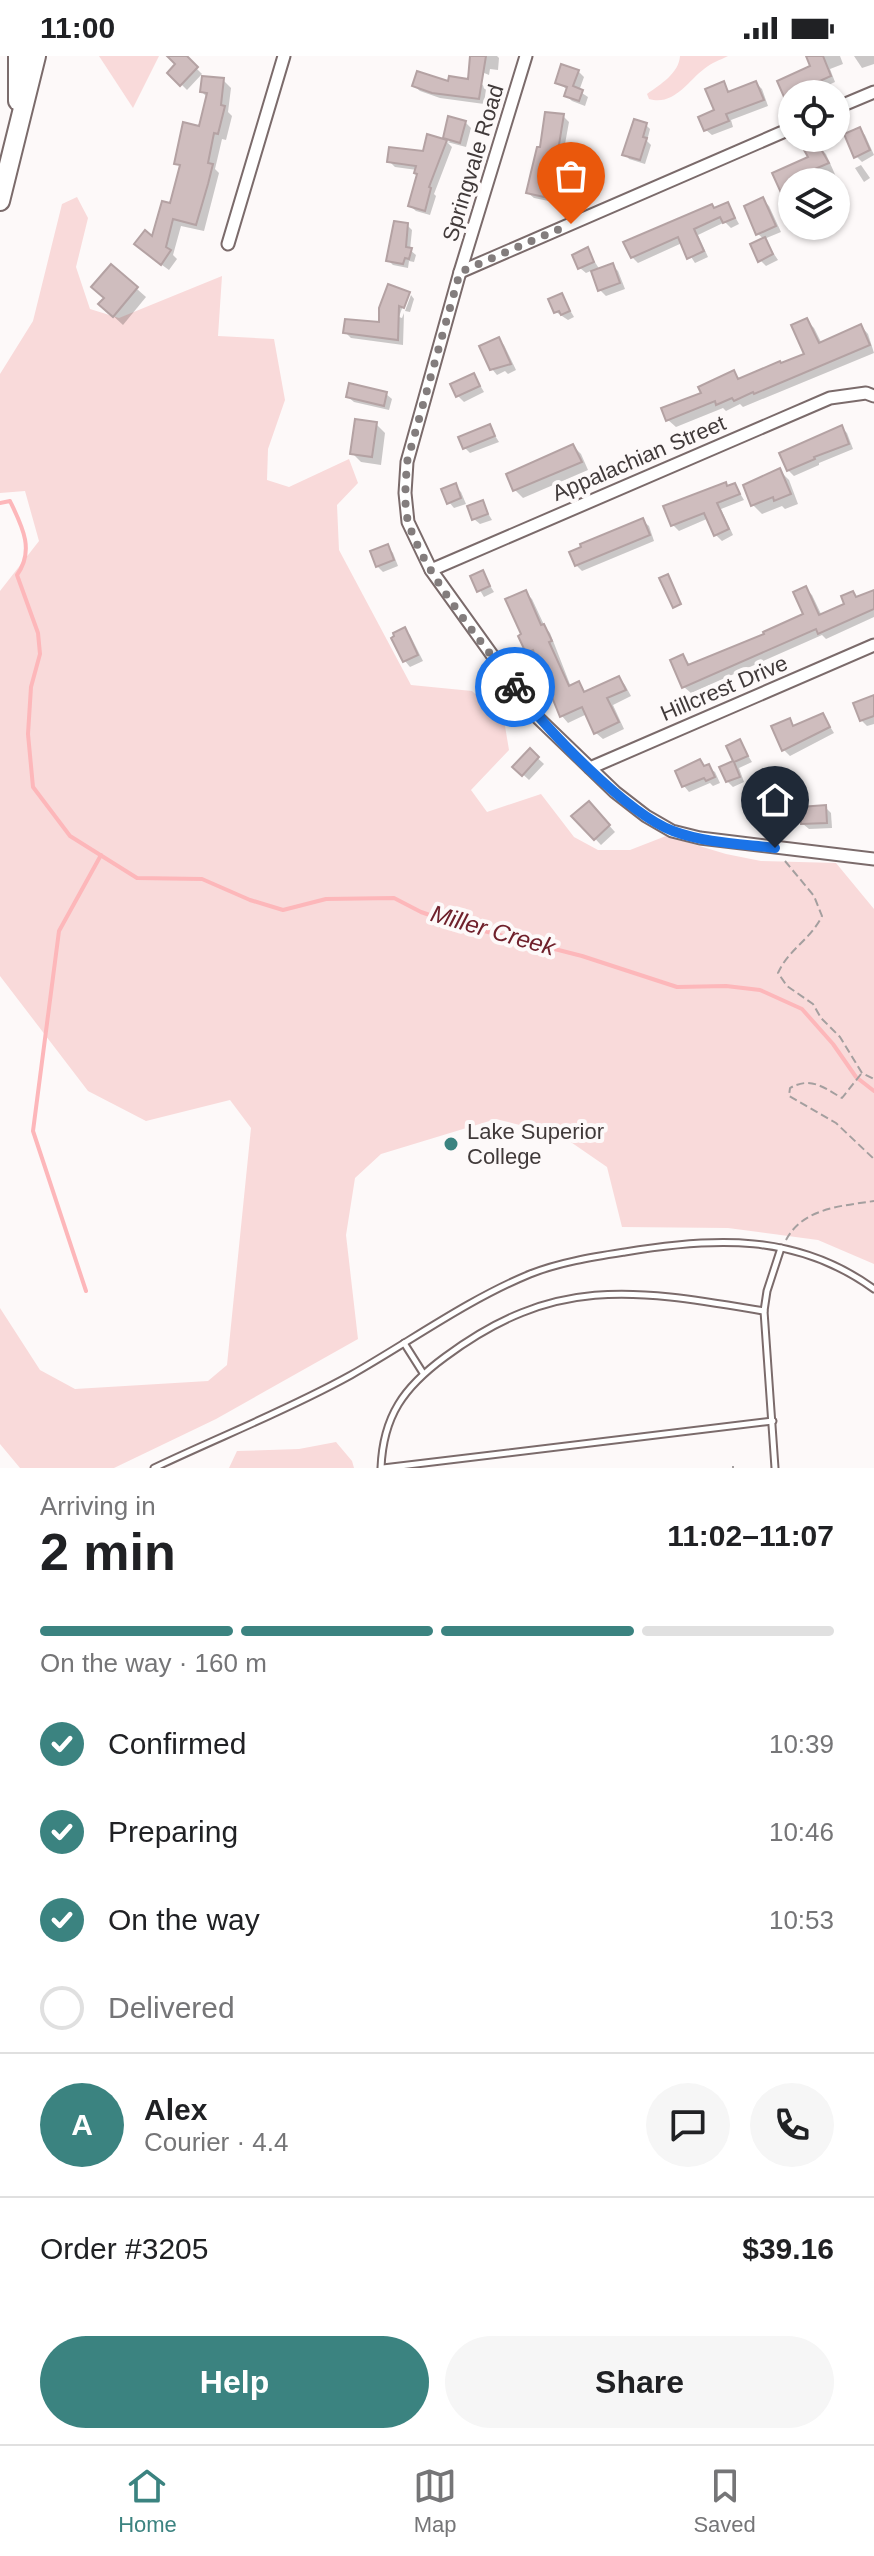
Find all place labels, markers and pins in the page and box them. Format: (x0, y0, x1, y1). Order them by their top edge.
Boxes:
pin (537, 142, 605, 224)
pin (741, 766, 809, 848)
place label: Lake Superior College (467, 1119, 604, 1169)
marker: Lake Superior College (442, 1135, 460, 1153)

